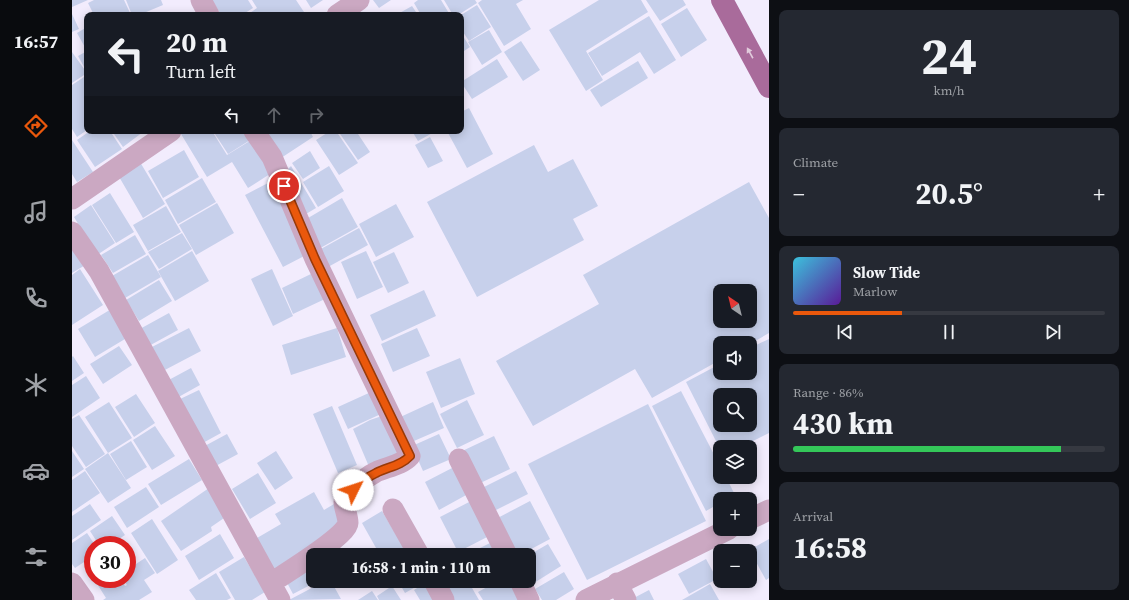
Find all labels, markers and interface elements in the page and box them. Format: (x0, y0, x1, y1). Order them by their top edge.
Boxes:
text: 24 (921, 20, 977, 91)
text: 20 m (166, 23, 228, 61)
icon: left (100, 28, 152, 80)
text: 16:57 (14, 29, 58, 54)
one-way arrow (747, 47, 754, 59)
text: Turn left (166, 59, 236, 84)
text: km/h (934, 82, 964, 99)
icon: left (221, 104, 243, 126)
icon: ahead (263, 104, 285, 126)
icon: right (305, 104, 327, 126)
icon: directions (22, 112, 50, 140)
text: Climate (793, 154, 838, 171)
pin (267, 169, 301, 203)
text: 20.5° (915, 173, 983, 214)
icon: arrive (273, 175, 295, 197)
text: − (793, 179, 805, 209)
text: + (1093, 179, 1105, 209)
icon: music (22, 198, 50, 226)
text: Slow Tide (853, 262, 920, 283)
text: Marlow (853, 283, 897, 300)
icon: phone (22, 284, 50, 312)
north arrow (713, 284, 757, 328)
map controls (713, 284, 757, 588)
icon: previous (834, 321, 856, 343)
icon: pause (938, 321, 960, 343)
icon: next (1042, 321, 1064, 343)
button: sound (713, 336, 757, 380)
icon: climate (22, 371, 50, 399)
text: Range · 86% (793, 384, 864, 401)
button: search (713, 388, 757, 432)
text: 430 km (793, 403, 893, 444)
button: layers (713, 440, 757, 484)
icon: car (22, 457, 50, 485)
position arrow (332, 469, 374, 511)
button: + (713, 492, 757, 536)
text: Arrival (793, 508, 833, 525)
text: 16:58 (793, 527, 867, 568)
speed limit sign: 30 (84, 536, 136, 588)
icon: filters (22, 543, 50, 571)
button: − (713, 544, 757, 588)
text: 16:58 · 1 min · 110 m (352, 557, 491, 578)

